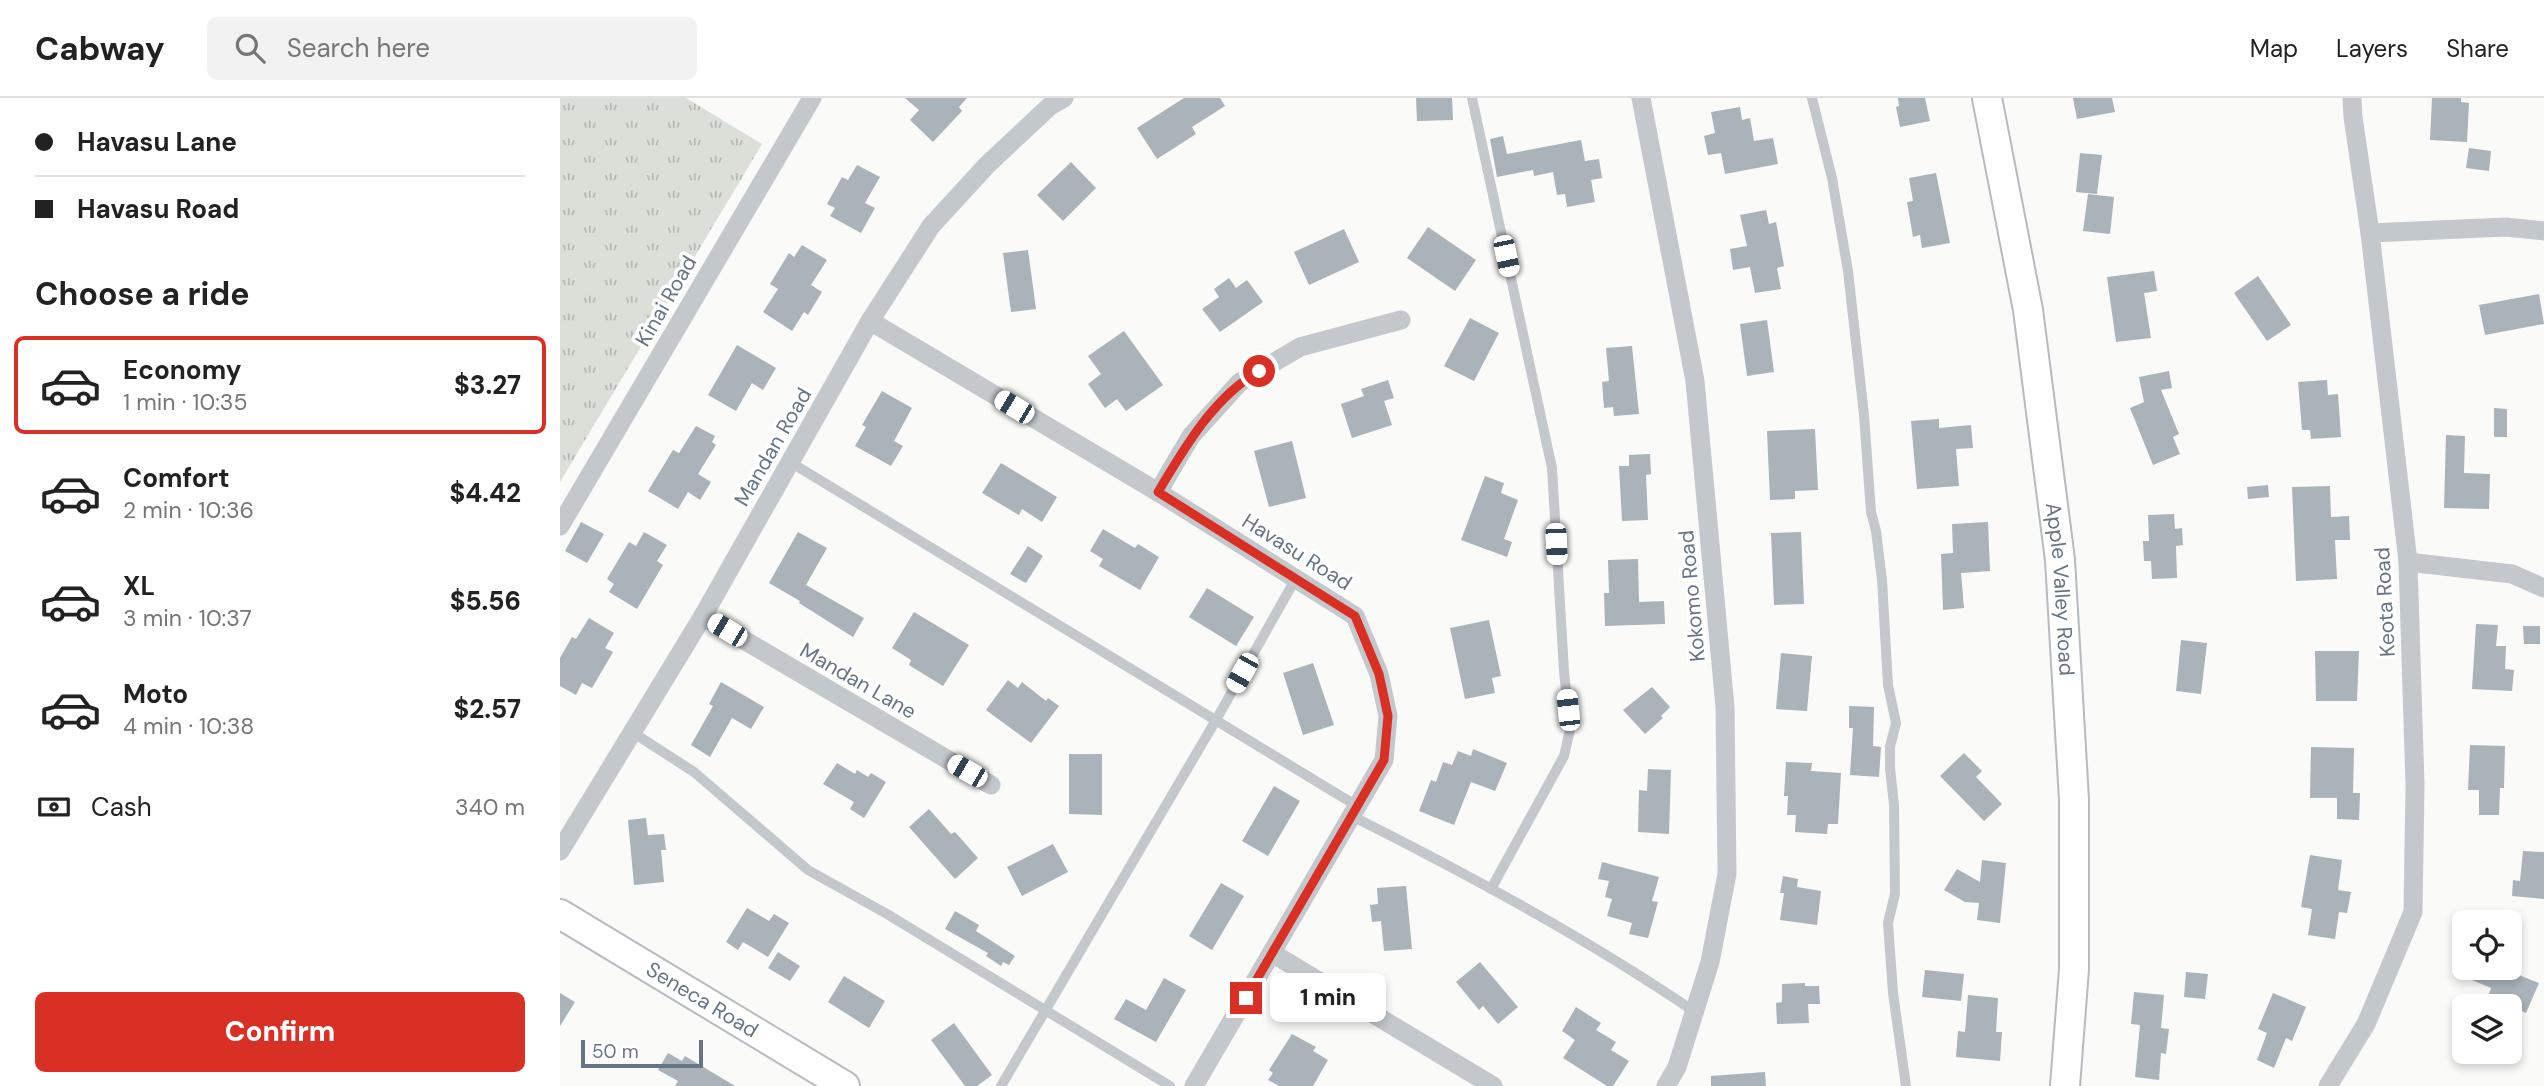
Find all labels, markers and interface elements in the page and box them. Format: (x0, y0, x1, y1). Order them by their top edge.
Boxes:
search box (207, 17, 697, 80)
text: Cabway (35, 27, 165, 70)
icon: search (231, 29, 269, 67)
text: Search here (287, 31, 430, 65)
text: Map (2250, 33, 2298, 64)
text: Layers (2336, 33, 2408, 64)
text: Share (2446, 33, 2509, 64)
text: Havasu Lane (77, 125, 237, 159)
text: Havasu Road (77, 192, 239, 226)
car (1492, 233, 1521, 279)
street label: Kinai Road (629, 251, 703, 351)
text: Choose a ride (35, 273, 250, 315)
text: Economy (123, 353, 241, 387)
icon: car (39, 354, 102, 417)
route start (1243, 355, 1275, 387)
text: $3.27 (454, 368, 521, 402)
street label: Mandan Road (728, 383, 818, 511)
text: 1 min · 10:35 (123, 387, 247, 417)
car (991, 387, 1038, 427)
text: Comfort (123, 461, 229, 495)
icon: car (39, 462, 102, 525)
text: $4.42 (449, 476, 521, 510)
text: 2 min · 10:36 (123, 495, 254, 525)
street label: Apple Valley Road (2039, 501, 2081, 677)
street label: Havasu Road (1237, 507, 1357, 597)
car (1545, 522, 1568, 566)
street label: Kokomo Road (1672, 529, 1712, 663)
street label: Keota Road (2368, 547, 2402, 657)
text: XL (123, 569, 155, 603)
icon: car (39, 570, 102, 633)
text: $5.56 (450, 584, 521, 618)
text: 3 min · 10:37 (123, 603, 252, 633)
car (704, 610, 751, 650)
street label: Mandan Lane (795, 636, 921, 726)
car (1223, 650, 1262, 696)
text: Moto (123, 677, 188, 711)
icon: car (39, 678, 102, 741)
car (1556, 688, 1581, 732)
text: $2.57 (454, 692, 521, 726)
text: 4 min · 10:38 (123, 711, 254, 741)
car (944, 751, 991, 791)
icon: cash (35, 788, 73, 826)
text: Cash (91, 790, 152, 824)
text: 340 m (455, 792, 525, 822)
map controls (2452, 910, 2522, 1064)
button: locate (2452, 910, 2522, 980)
street label: Seneca Road (641, 955, 763, 1044)
callout: 1 min (1270, 974, 1386, 1023)
route end (1230, 982, 1262, 1014)
text: 1 min (1300, 982, 1356, 1012)
button: Confirm (35, 992, 525, 1072)
button: layers (2452, 994, 2522, 1064)
scale bar (581, 1037, 704, 1069)
text: 50 m (592, 1039, 639, 1064)

